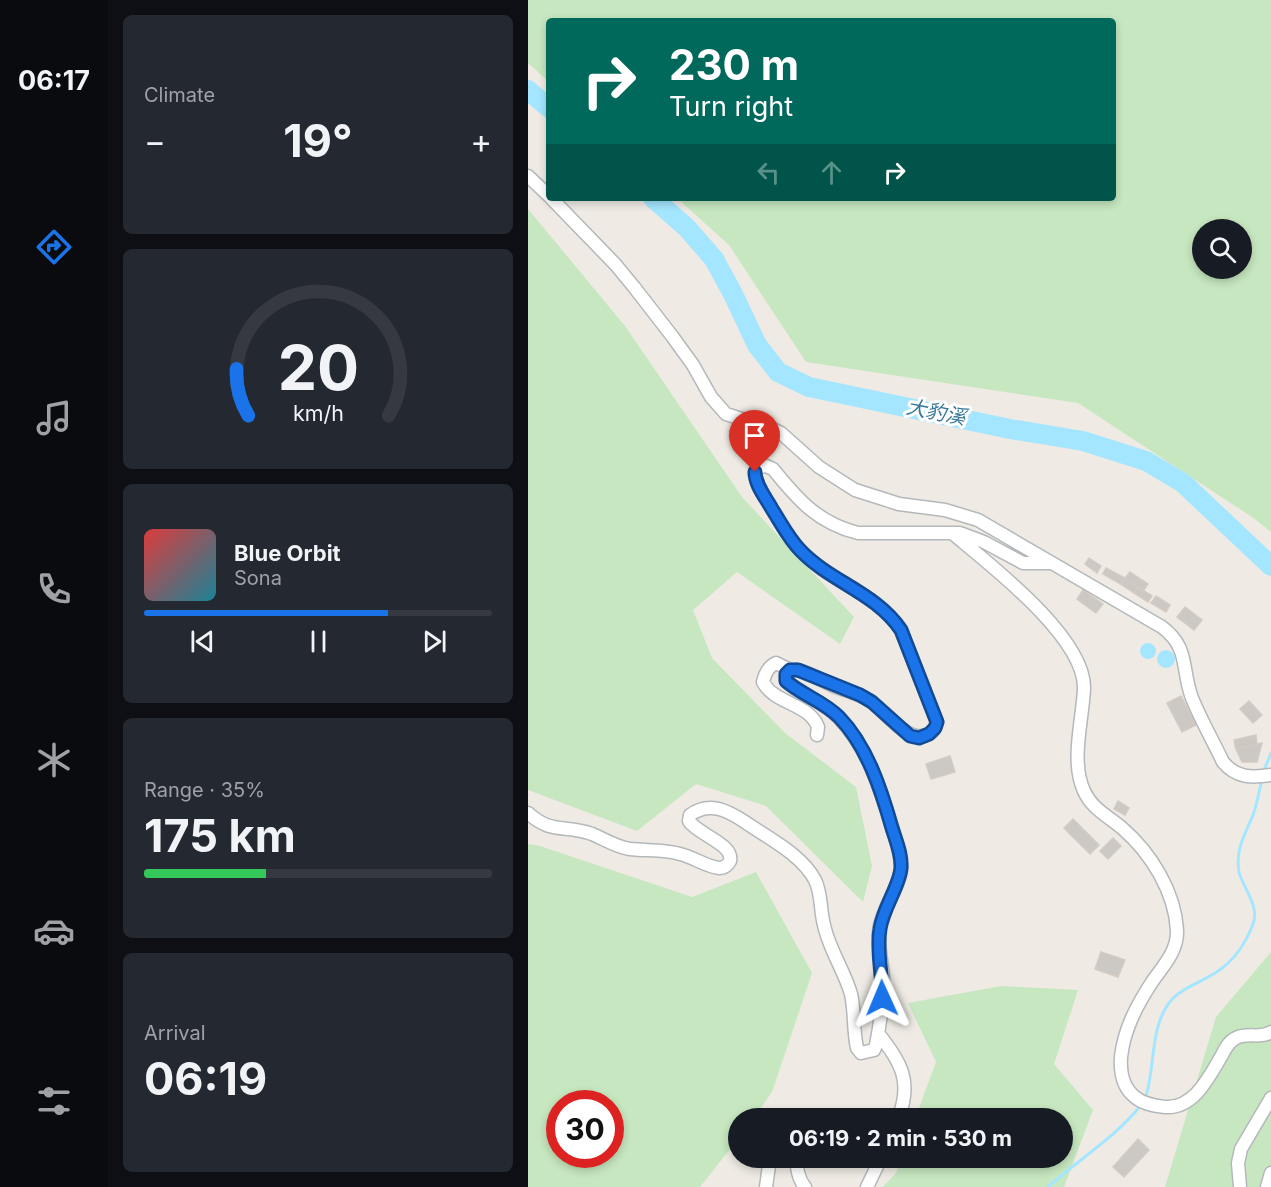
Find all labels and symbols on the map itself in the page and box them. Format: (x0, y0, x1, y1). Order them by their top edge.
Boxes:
water label: 大豹溪 (904, 394, 971, 430)
pin (729, 410, 780, 472)
position arrow (850, 966, 914, 1030)
speed limit sign: 30 (546, 1090, 624, 1168)

